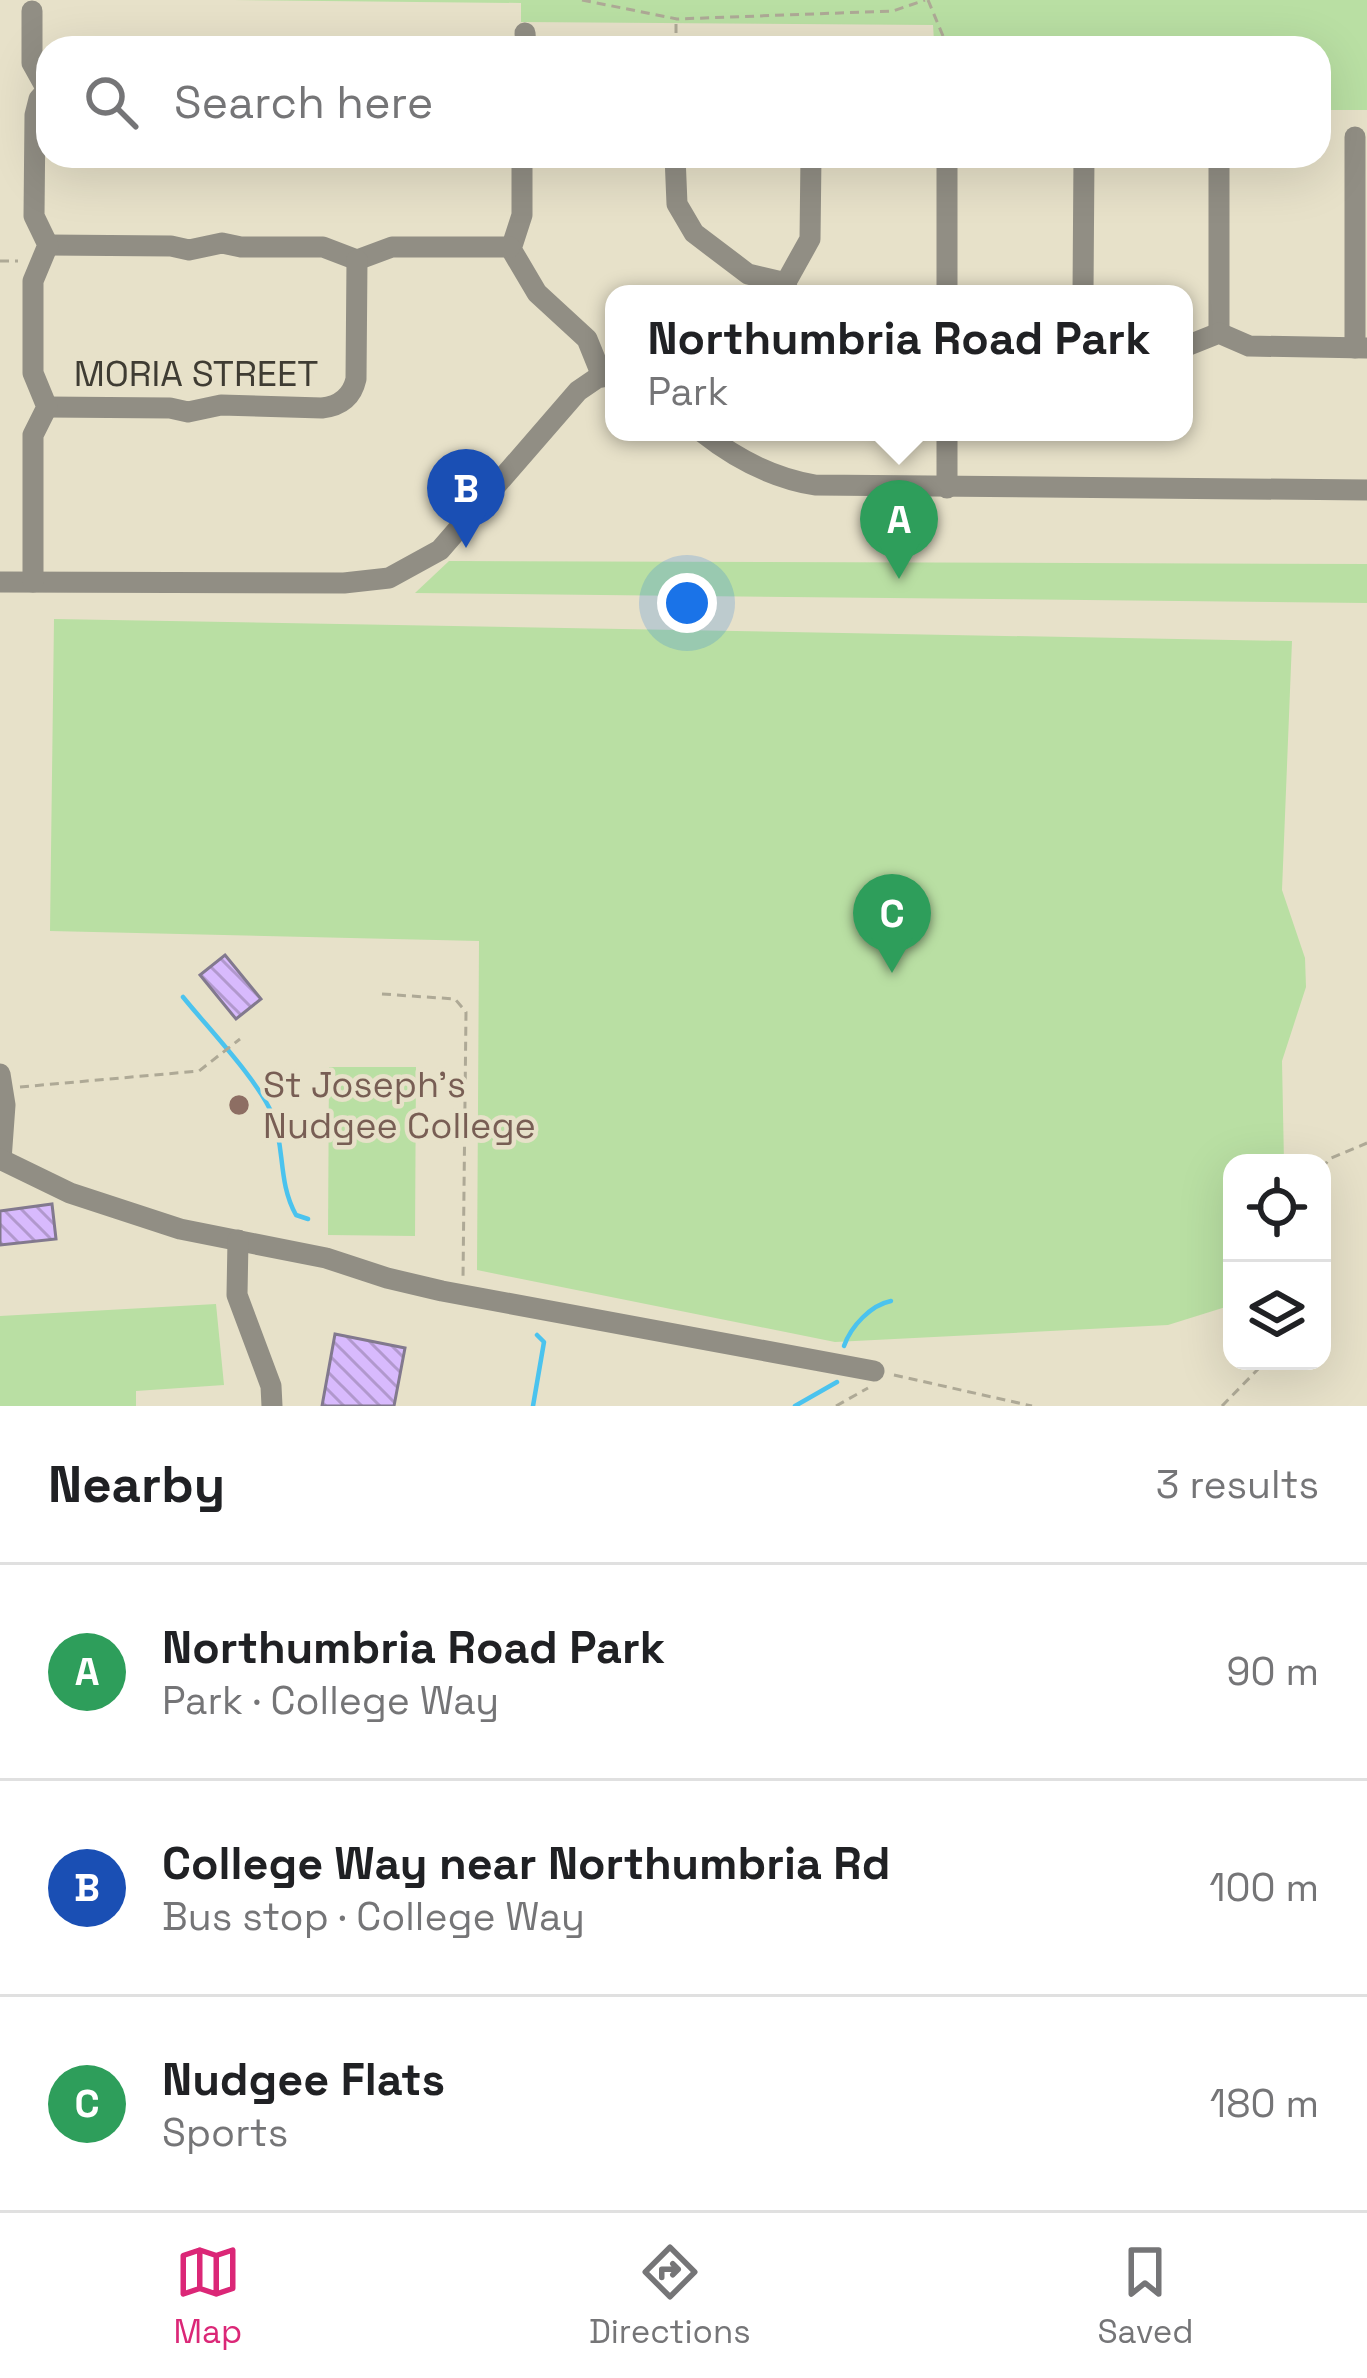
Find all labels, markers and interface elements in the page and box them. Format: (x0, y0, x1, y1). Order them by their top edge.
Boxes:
search box (36, 36, 1331, 168)
icon: search (78, 69, 144, 135)
text: Search here (174, 74, 433, 131)
popup (605, 285, 1193, 441)
text: Northumbria Road Park (647, 310, 1151, 367)
street label: MORIA STREET (74, 351, 318, 397)
text: Park (647, 367, 729, 416)
pin: B (427, 449, 505, 548)
pin: A (860, 480, 938, 579)
your location (657, 573, 717, 633)
pin: C (853, 874, 931, 973)
place label: St Joseph's Nudgee College (263, 1062, 536, 1149)
marker: St Joseph's Nudgee College (226, 1092, 252, 1118)
map controls (1223, 1154, 1331, 1370)
button: locate (1223, 1154, 1331, 1262)
button: layers (1223, 1262, 1331, 1370)
text: Nearby (48, 1452, 225, 1517)
text: 3 results (1156, 1460, 1319, 1509)
text: Northumbria Road Park (162, 1619, 665, 1676)
text: A (75, 1647, 99, 1696)
text: 90 m (1227, 1647, 1319, 1696)
text: Park · College Way (162, 1676, 499, 1725)
text: College Way near Northumbria Rd (162, 1835, 891, 1892)
text: B (74, 1863, 100, 1912)
text: 100 m (1209, 1863, 1319, 1912)
text: Bus stop · College Way (162, 1892, 585, 1941)
text: Nudgee Flats (162, 2051, 445, 2108)
text: C (74, 2079, 100, 2128)
text: 180 m (1210, 2079, 1319, 2128)
text: Sports (162, 2108, 288, 2157)
tab: Map (173, 2239, 242, 2353)
tab: Directions (589, 2239, 751, 2353)
tab: Saved (1097, 2239, 1194, 2353)

